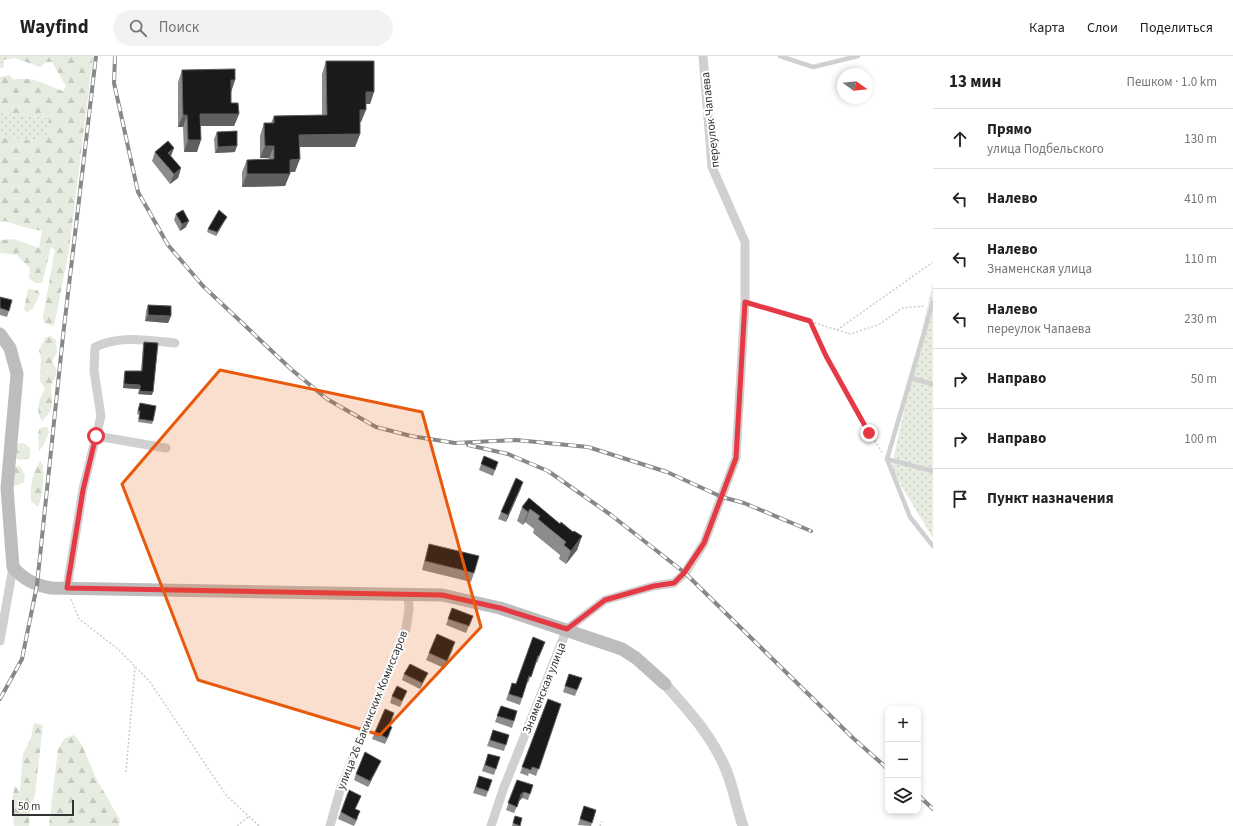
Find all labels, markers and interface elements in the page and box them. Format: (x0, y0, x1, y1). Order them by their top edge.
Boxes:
search box (113, 10, 393, 46)
text: Wayfind (20, 14, 89, 41)
icon: search (127, 17, 149, 39)
text: Поиск (159, 17, 199, 38)
text: Карта (1029, 18, 1065, 38)
text: Слои (1087, 18, 1118, 38)
text: Поделиться (1140, 18, 1213, 38)
north arrow (837, 68, 873, 104)
text: 13 мин (949, 70, 1001, 94)
street label: переулок Чапаева (697, 71, 724, 169)
text: Пешком · 1.0 km (1127, 73, 1217, 91)
text: Прямо (987, 119, 1032, 140)
icon: ahead (949, 128, 971, 150)
text: 130 m (1184, 130, 1217, 148)
text: улица Подбельского (987, 140, 1104, 158)
icon: left (949, 188, 971, 210)
text: Налево (987, 188, 1038, 209)
text: 410 m (1184, 190, 1217, 208)
text: Налево (987, 239, 1038, 260)
icon: left (949, 248, 971, 270)
text: 110 m (1184, 250, 1217, 268)
text: Знаменская улица (987, 260, 1092, 278)
text: Налево (987, 299, 1038, 320)
icon: left (949, 308, 971, 330)
text: 230 m (1184, 310, 1217, 328)
text: переулок Чапаева (987, 320, 1091, 338)
icon: right (949, 368, 971, 390)
text: Направо (987, 368, 1046, 389)
text: 50 m (1191, 370, 1217, 388)
route end (860, 424, 878, 442)
route start (87, 427, 105, 445)
icon: right (949, 428, 971, 450)
text: Направо (987, 428, 1046, 449)
text: 100 m (1184, 430, 1217, 448)
icon: arrive (949, 488, 971, 510)
text: Пункт назначения (987, 488, 1114, 509)
street label: улица 26 Бакинских Комиссаров (333, 628, 412, 792)
street label: Знаменская улица (518, 640, 571, 736)
map controls (885, 706, 921, 814)
button: + (885, 706, 921, 742)
button: − (885, 742, 921, 778)
button: layers (885, 778, 921, 814)
scale bar (12, 798, 74, 817)
text: 50 m (18, 799, 40, 814)

